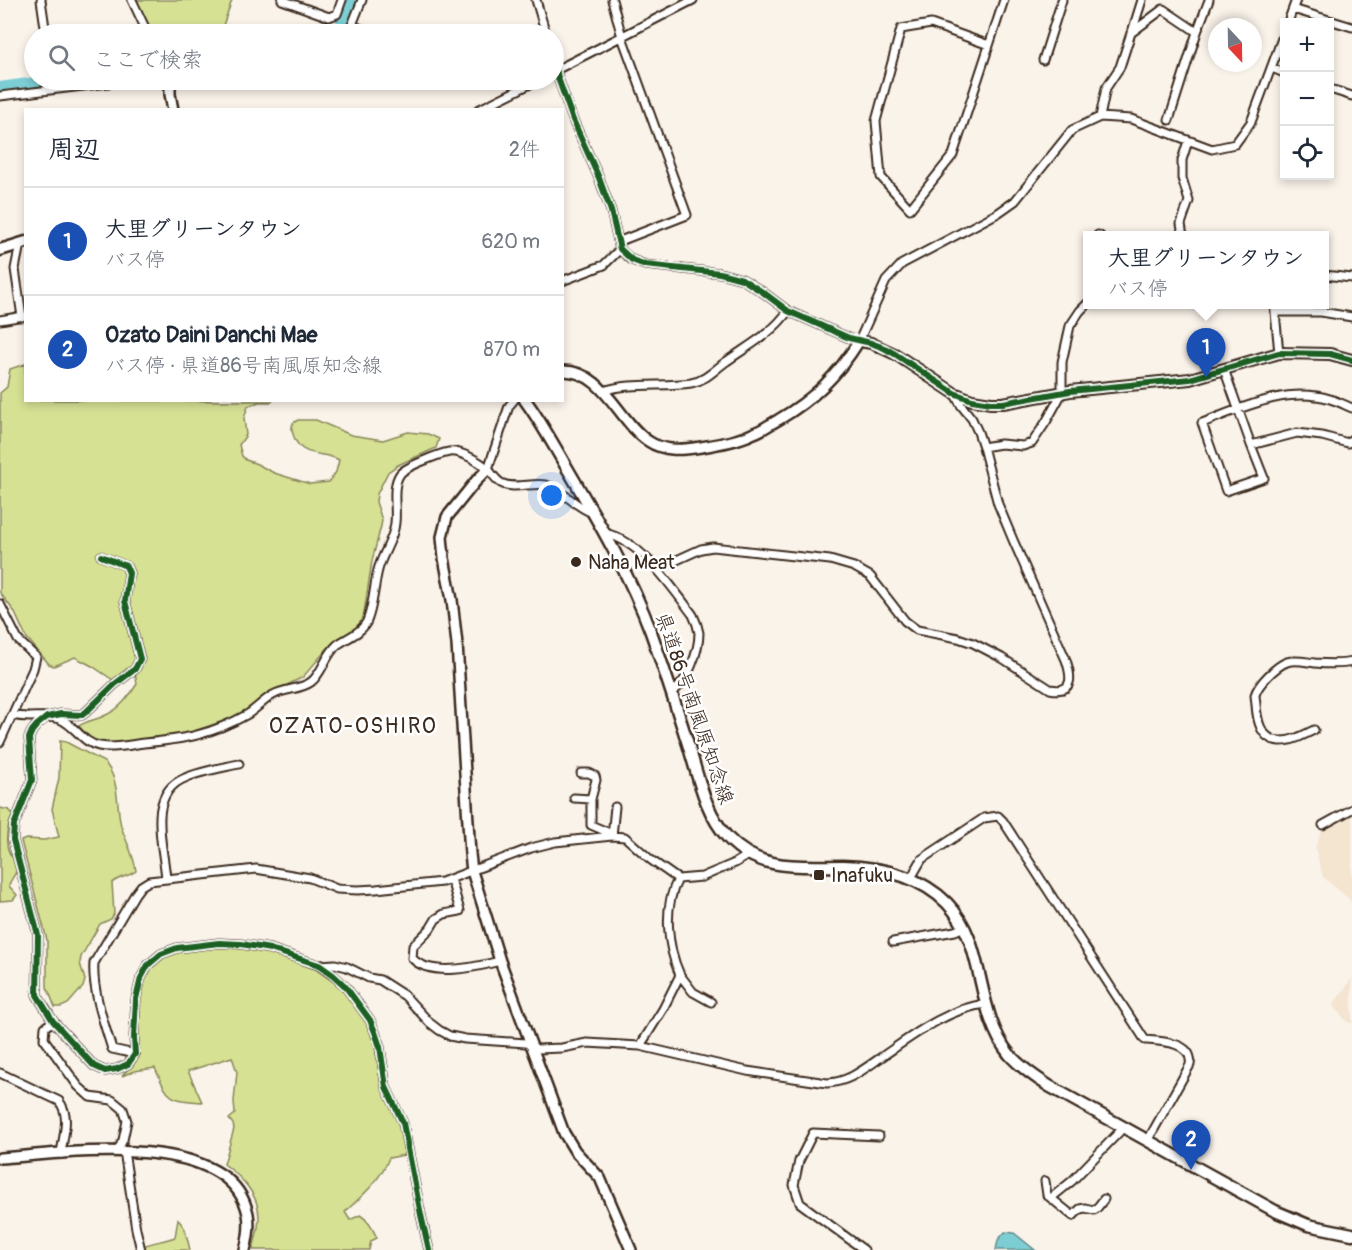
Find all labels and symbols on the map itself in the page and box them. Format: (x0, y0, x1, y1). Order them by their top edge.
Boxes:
north arrow (1208, 18, 1262, 72)
pin: 1 (1186, 328, 1226, 378)
your location (537, 481, 566, 510)
place label: Naha Meat (588, 550, 676, 575)
marker: Naha Meat (569, 555, 583, 569)
street label: 県道86号南風原知念線 (650, 609, 739, 808)
district label: OZATO-OSHIRO (269, 712, 437, 740)
place label: Inafuku (831, 863, 893, 888)
marker: Inafuku (812, 868, 826, 882)
pin: 2 (1172, 1120, 1210, 1170)

